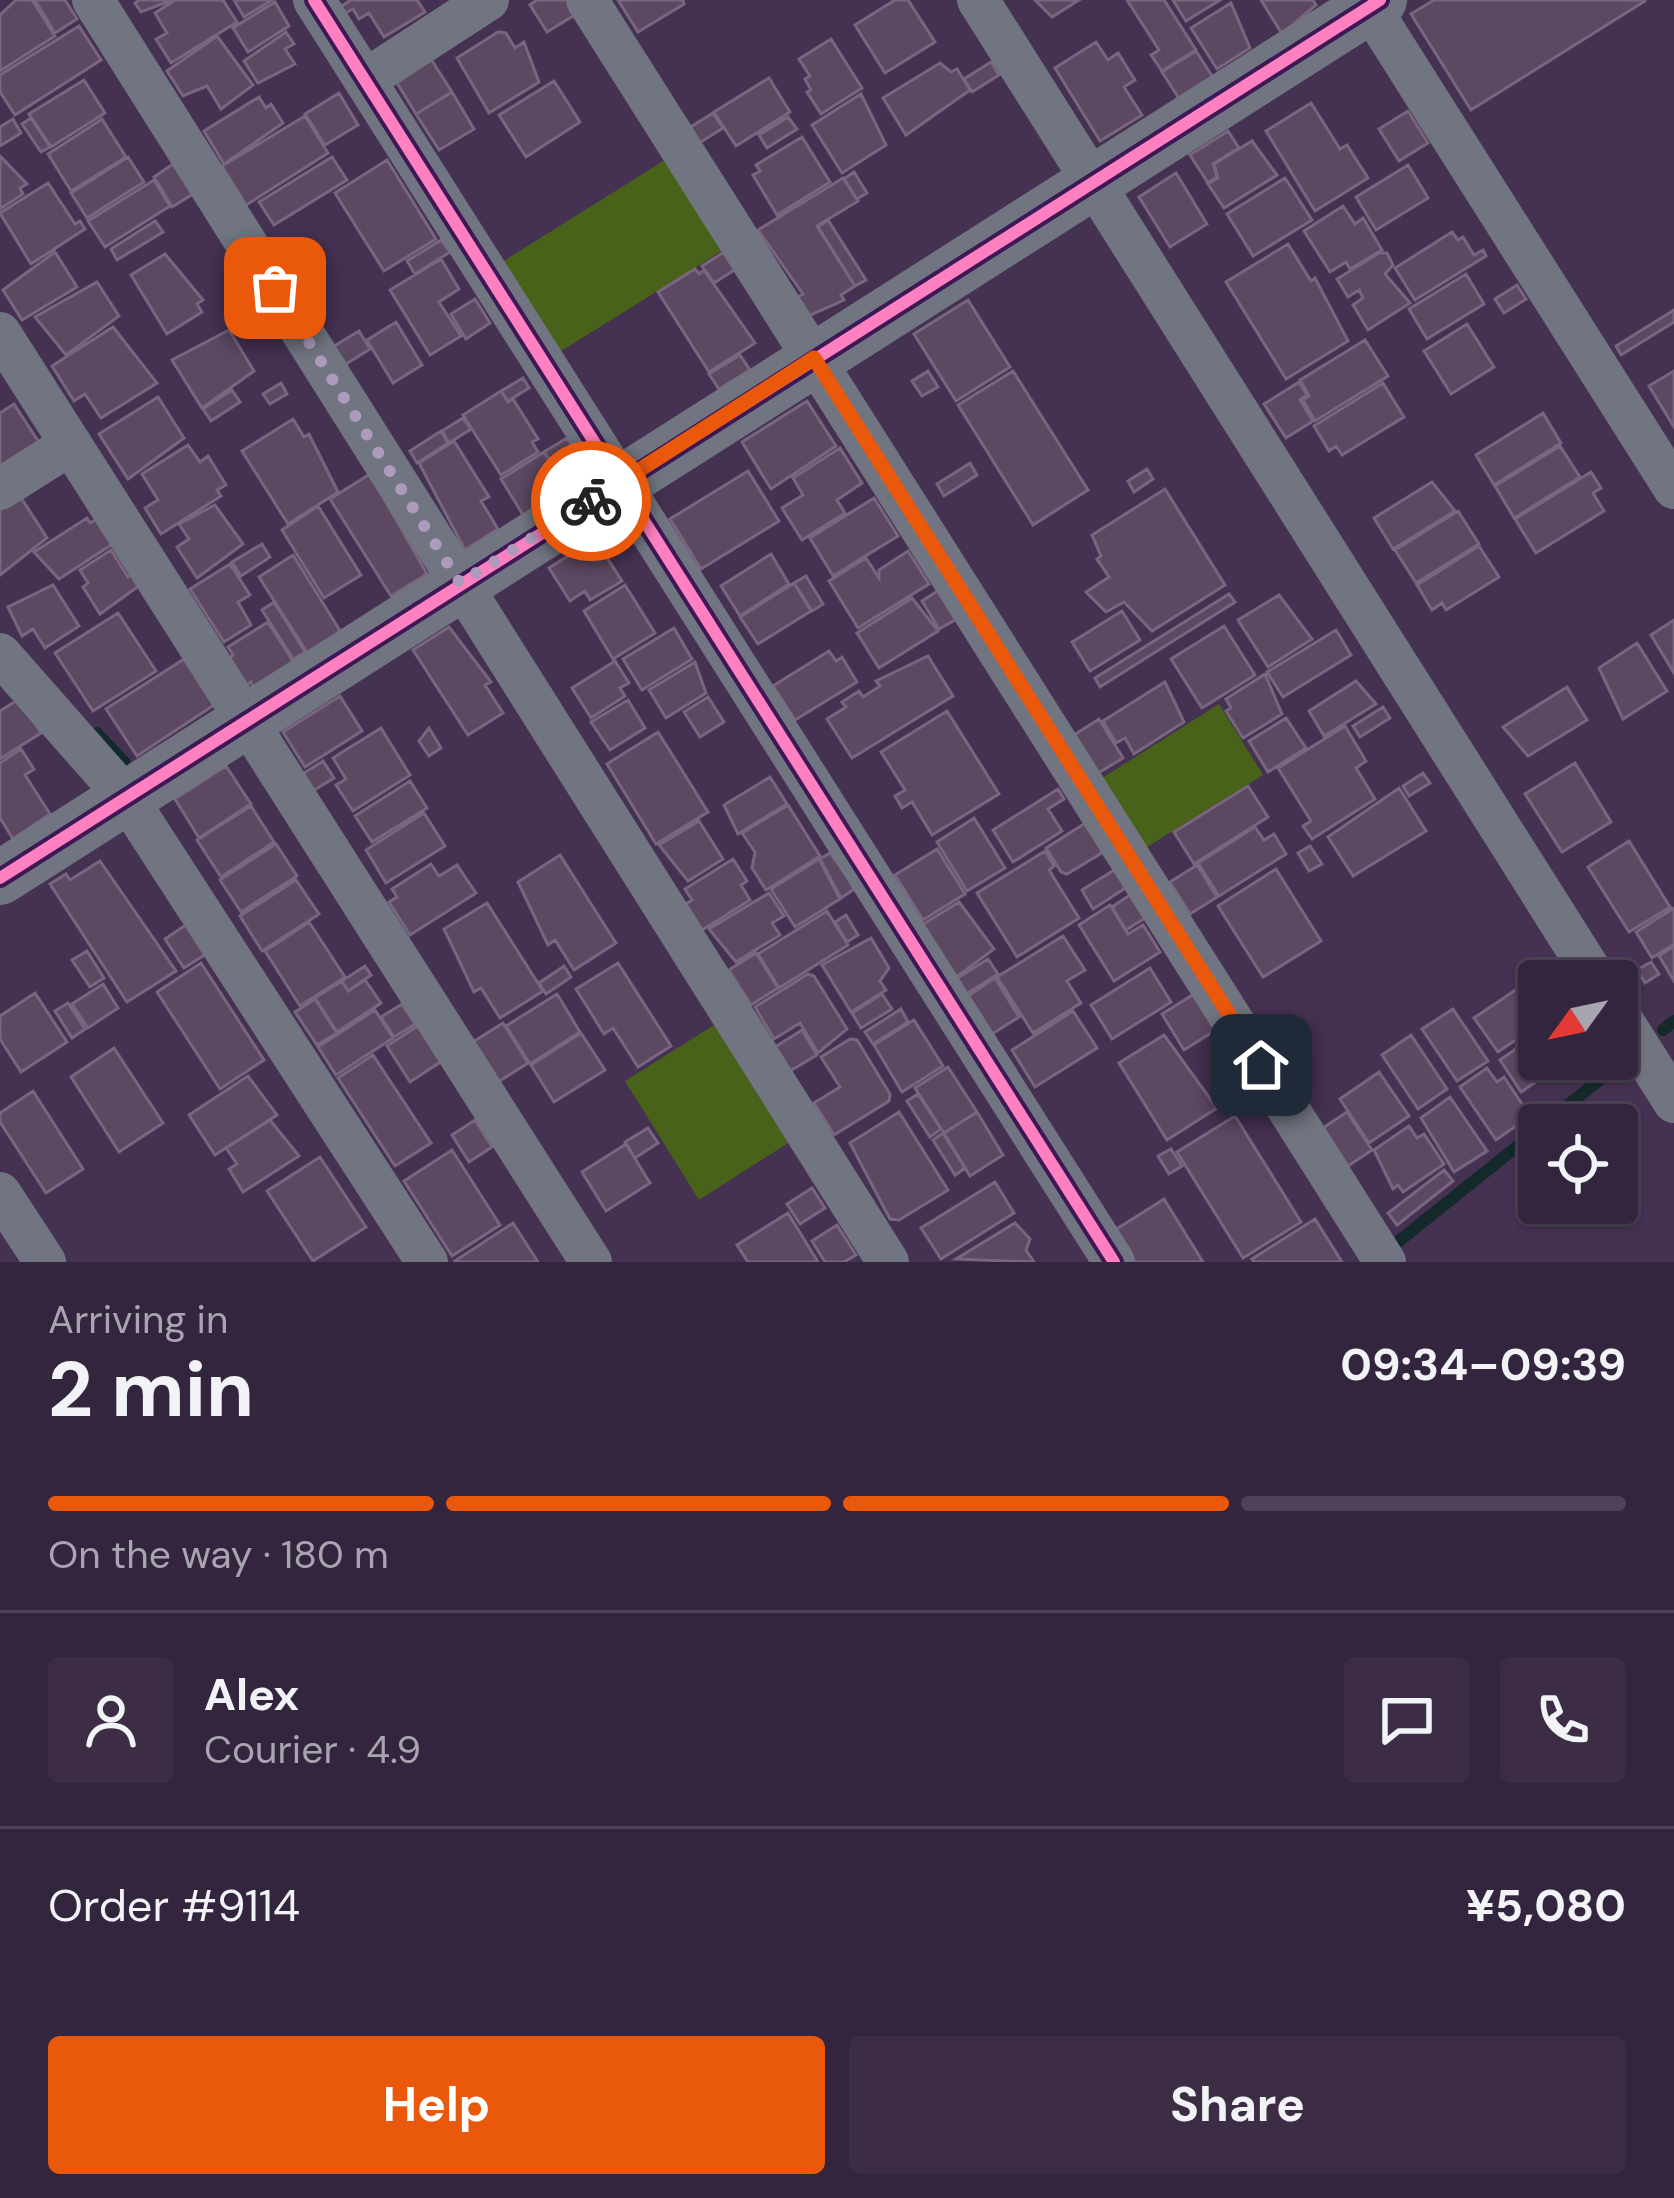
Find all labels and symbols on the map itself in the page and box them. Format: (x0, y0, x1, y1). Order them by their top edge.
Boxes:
pin (224, 237, 326, 339)
courier (531, 441, 651, 561)
north arrow (1518, 960, 1638, 1080)
pin (1210, 1014, 1312, 1116)

